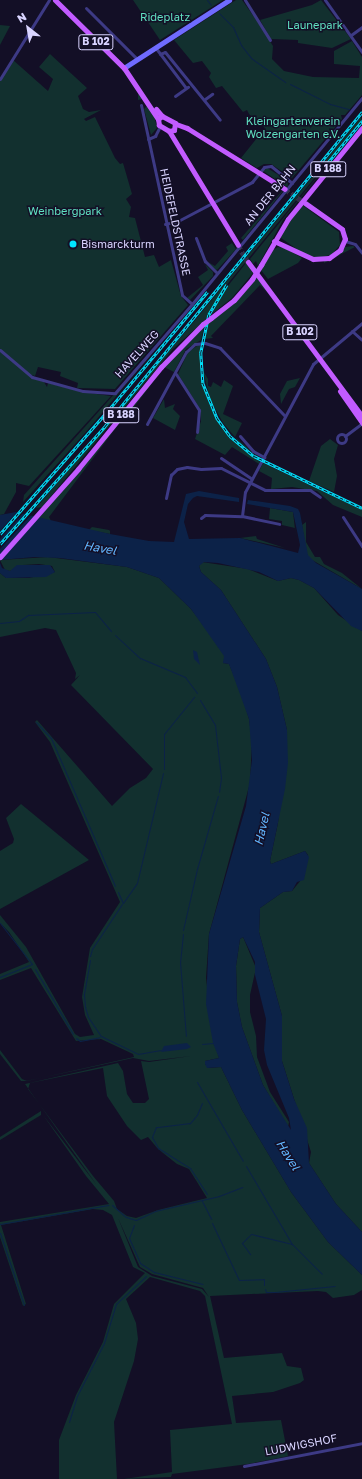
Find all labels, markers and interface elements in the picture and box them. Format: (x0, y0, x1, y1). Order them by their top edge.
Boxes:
north arrow (8, 8, 48, 48)
text: N (15, 10, 28, 25)
park label: Rideplatz (140, 10, 190, 24)
park label: Launepark (287, 18, 343, 32)
road number: B 102 (78, 34, 114, 50)
park label: Kleingartenverein Wolzengarten e.V. (246, 115, 340, 141)
road number: B 188 (310, 161, 346, 177)
street label: AN DER BAHN (241, 162, 299, 228)
street label: HEIDEFELDSTRASSE (157, 167, 193, 277)
park label: Weinbergpark (28, 204, 102, 218)
place label: Bismarckturm (81, 237, 155, 251)
marker: Bismarckturm (68, 239, 78, 249)
road number: B 102 (282, 324, 318, 340)
street label: HAVELWEG (112, 328, 162, 380)
road number: B 188 (103, 407, 139, 423)
water label: Havel (83, 538, 117, 558)
water label: Havel (251, 811, 273, 847)
water label: Havel (273, 1137, 303, 1173)
street label: LUDWIGSHOF (264, 1432, 338, 1458)

